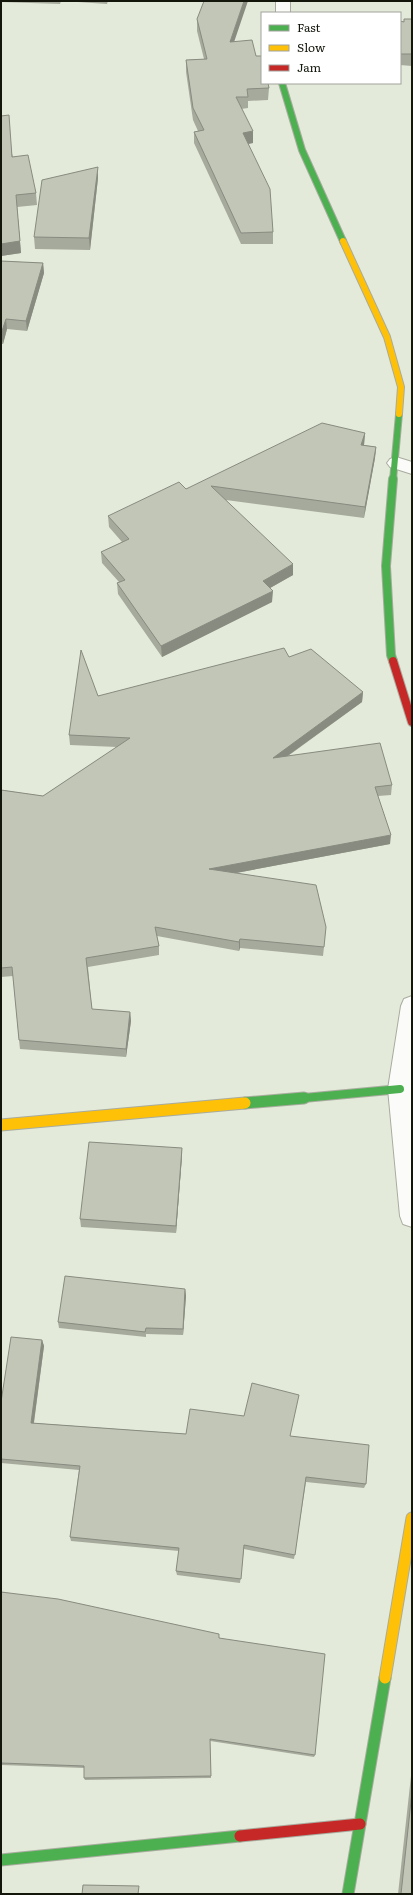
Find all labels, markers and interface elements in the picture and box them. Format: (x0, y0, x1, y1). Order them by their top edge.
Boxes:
legend (261, 12, 401, 84)
text: Fast (297, 18, 321, 36)
text: Slow (297, 38, 326, 56)
text: Jam (297, 58, 322, 76)

